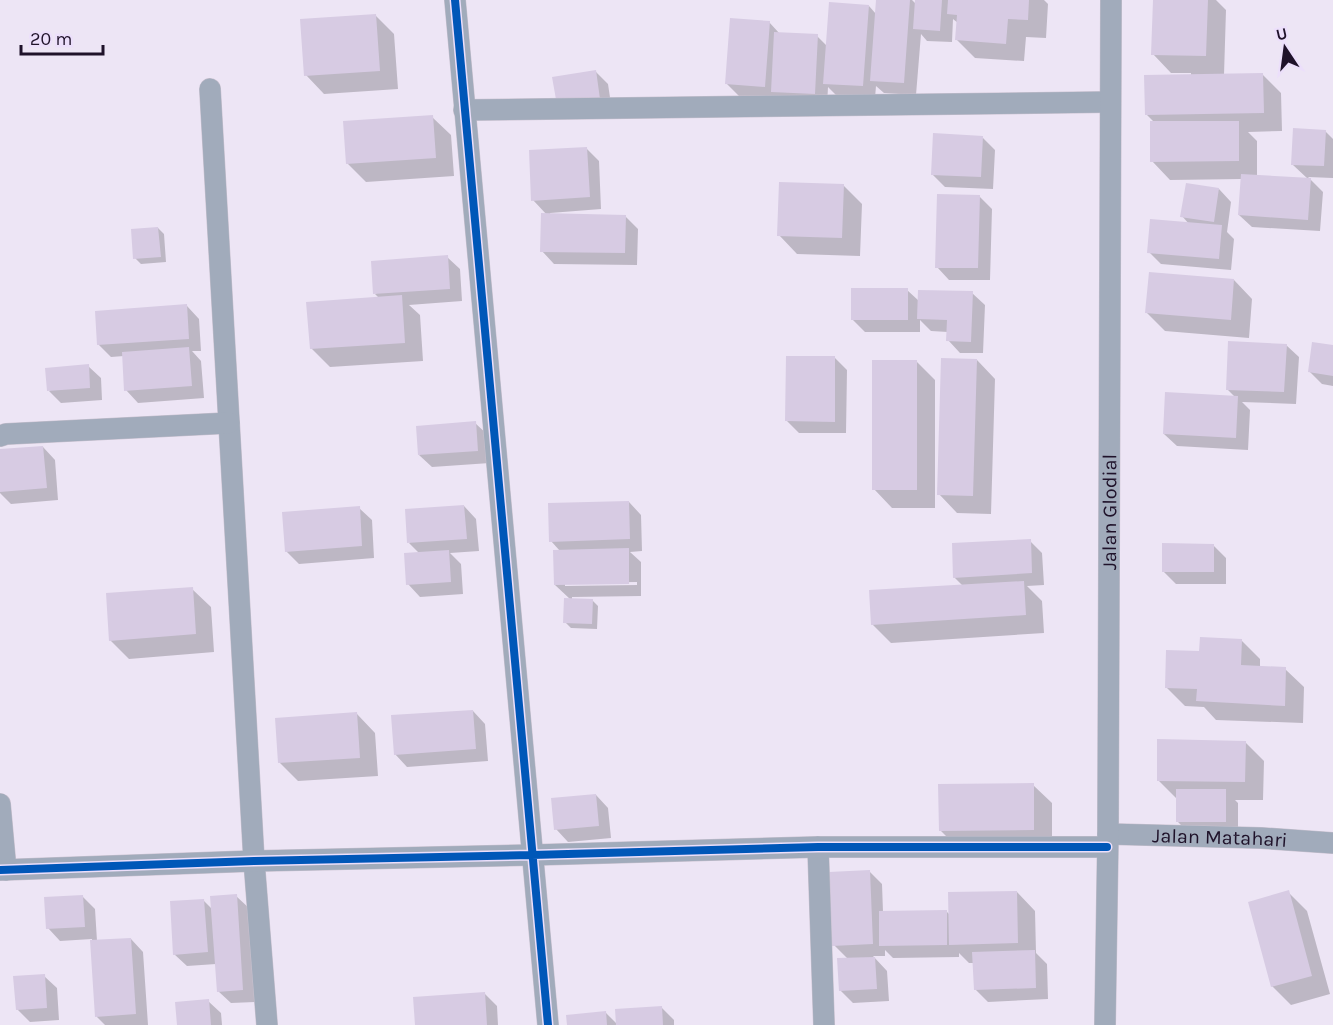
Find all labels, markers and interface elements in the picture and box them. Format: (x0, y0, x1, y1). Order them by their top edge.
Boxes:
scale bar (21, 18, 104, 56)
north arrow (1255, 18, 1315, 78)
text: U (1274, 23, 1289, 44)
text: 20 m (30, 28, 72, 50)
street label: Jalan Glodial (1097, 454, 1121, 570)
street label: Jalan Matahari (1152, 824, 1288, 851)

